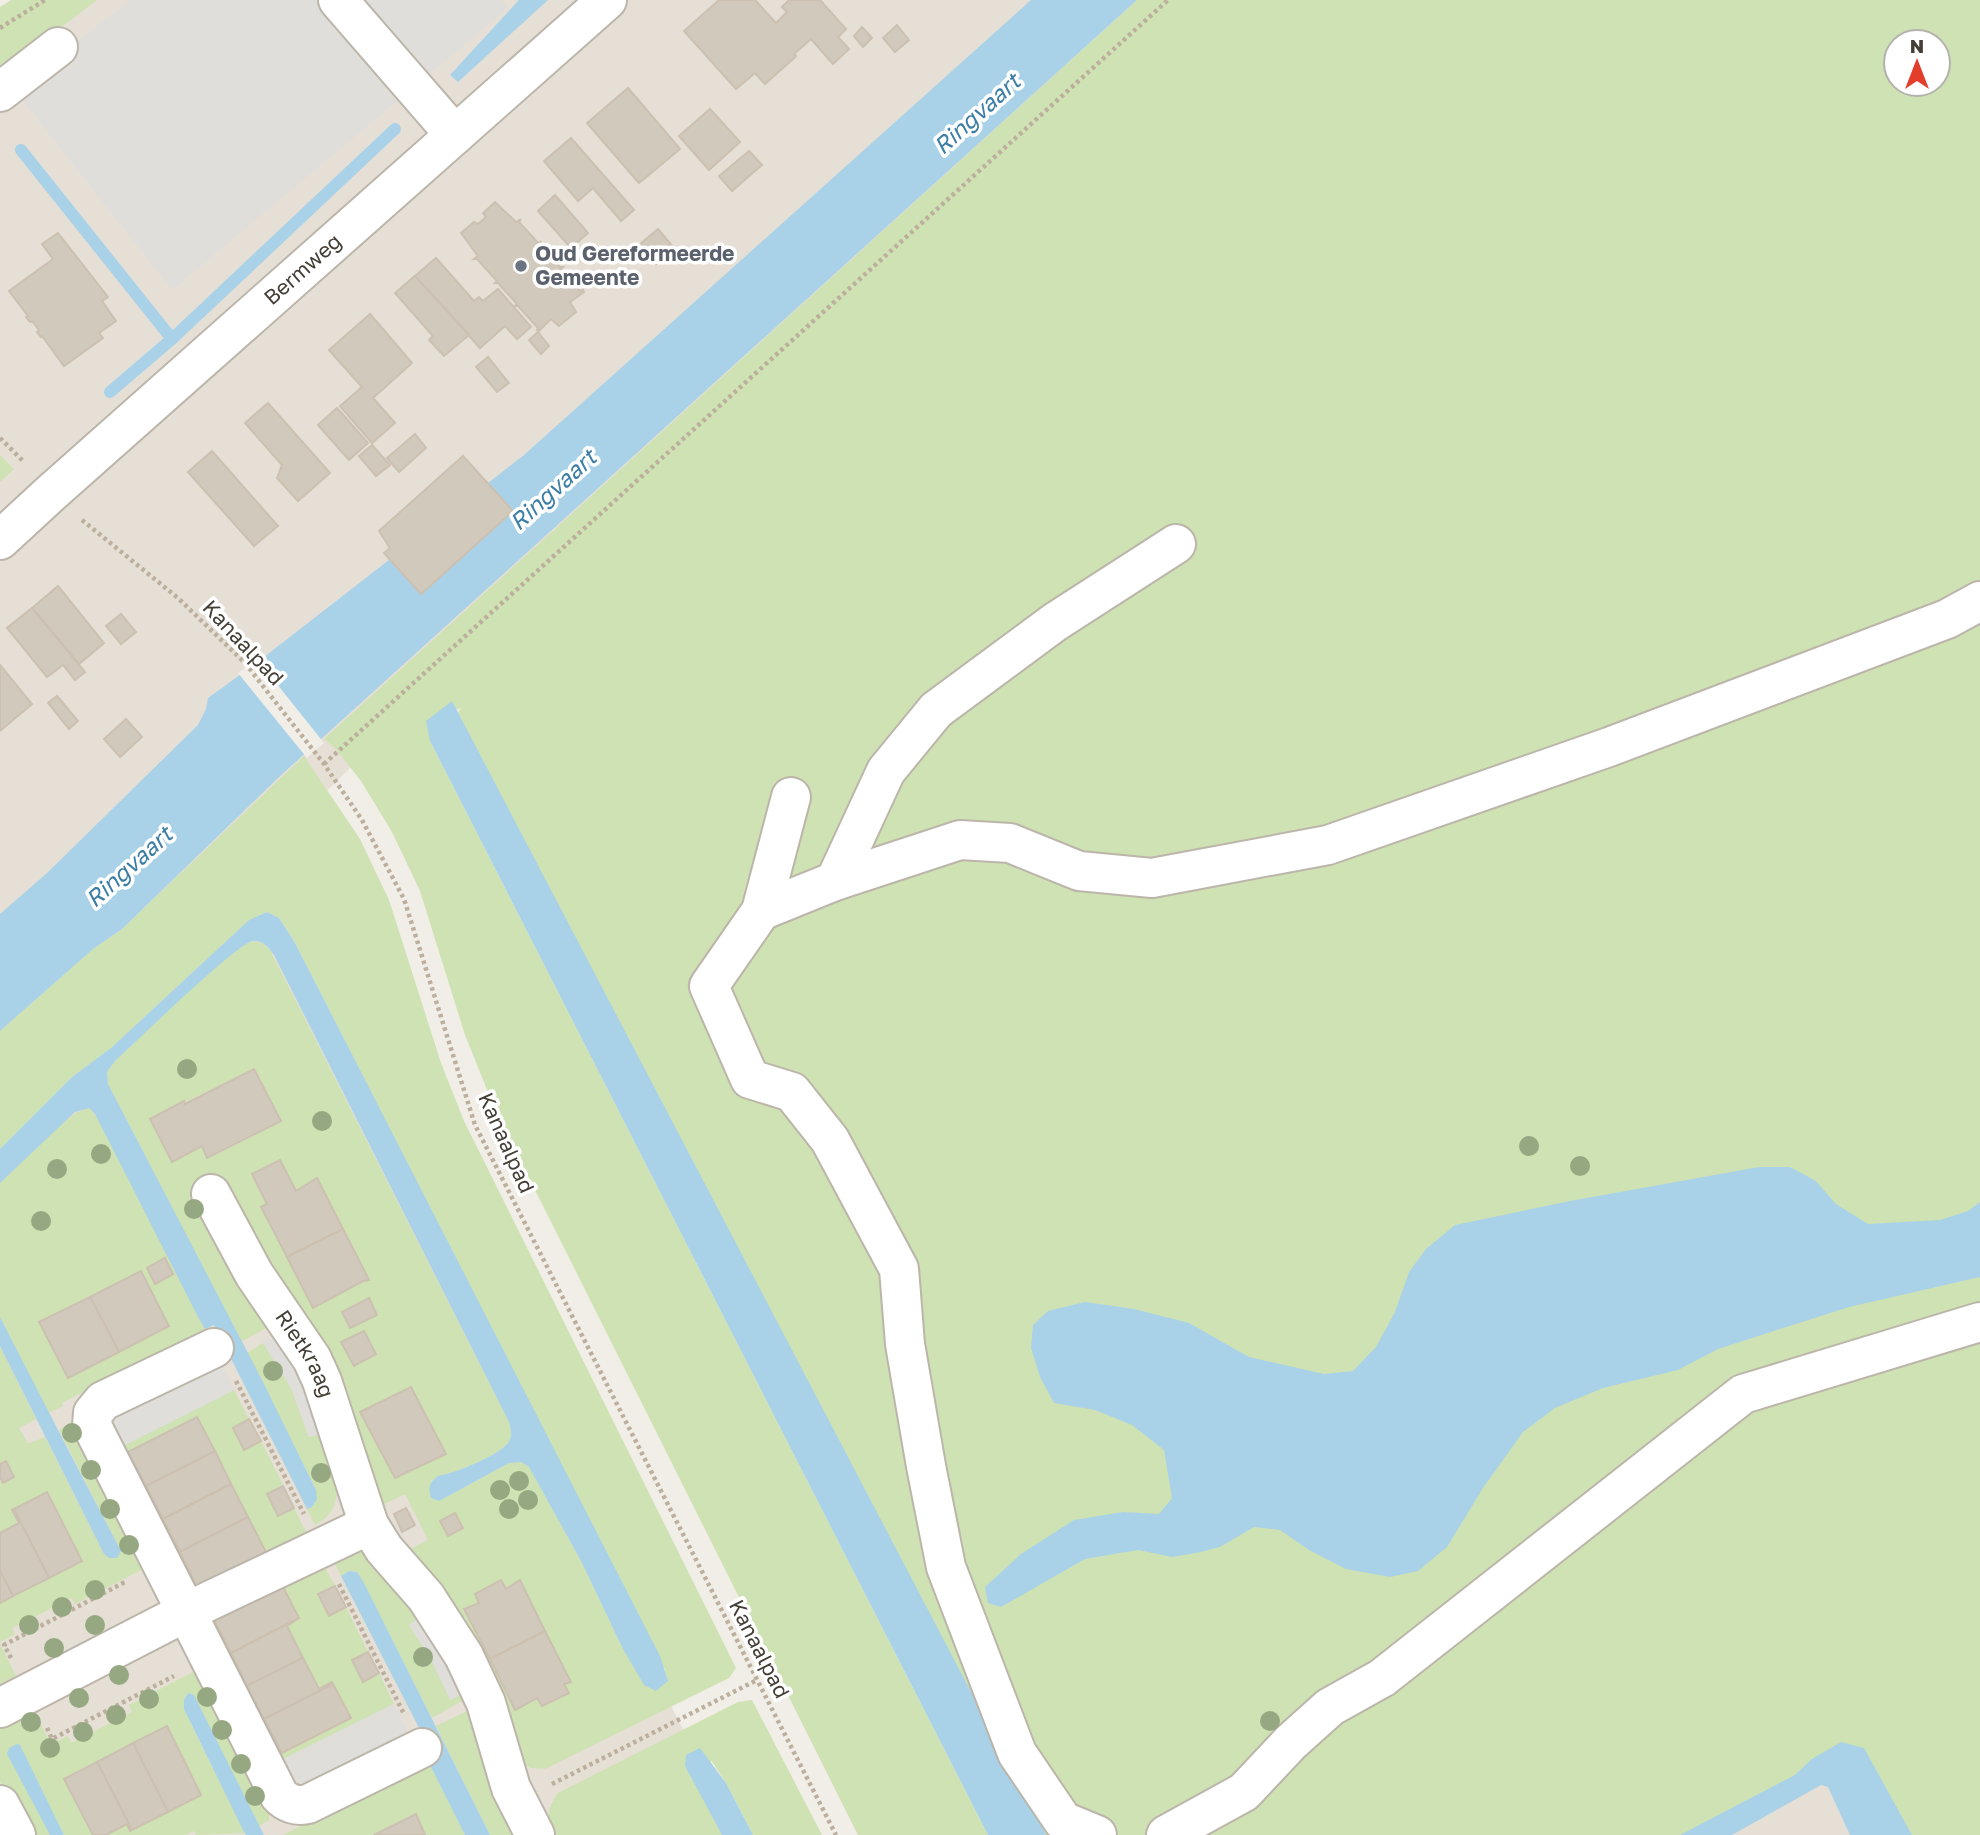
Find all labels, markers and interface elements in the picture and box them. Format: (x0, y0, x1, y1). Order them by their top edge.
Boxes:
north arrow (1882, 28, 1952, 98)
text: N (1910, 34, 1924, 57)
water label: Ringvaart (927, 66, 1027, 159)
street label: Bermweg (258, 228, 346, 310)
place label: Oud Gereformeerde Gemeente (535, 240, 735, 290)
marker: Oud Gereformeerde Gemeente (513, 258, 529, 274)
water label: Ringvaart (503, 442, 603, 535)
street label: Kanaalpad (198, 594, 290, 690)
water label: Ringvaart (79, 819, 179, 912)
street label: Kanaalpad (473, 1088, 541, 1197)
street label: Rietkraag (270, 1305, 340, 1401)
street label: Kanaalpad (724, 1595, 796, 1702)

